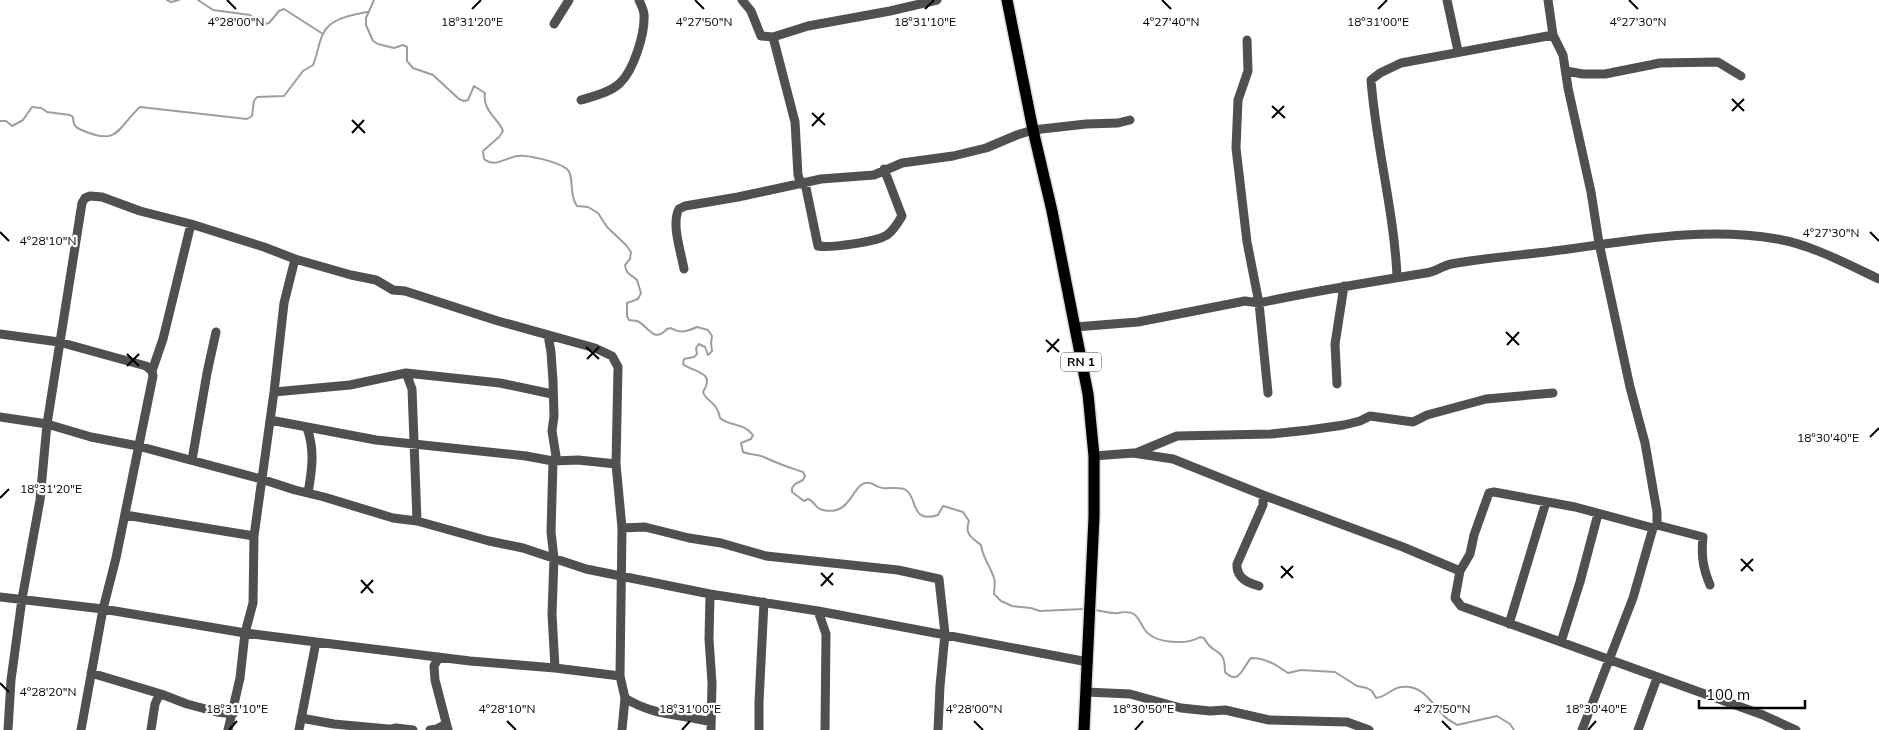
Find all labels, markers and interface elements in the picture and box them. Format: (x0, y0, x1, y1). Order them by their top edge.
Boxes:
text: 4°28'00"N (208, 14, 264, 29)
text: 18°31'20"E (441, 14, 503, 29)
text: 4°27'50"N (676, 14, 732, 29)
text: 18°31'10"E (894, 14, 956, 29)
text: 4°27'40"N (1143, 14, 1199, 29)
text: 18°31'00"E (1347, 14, 1409, 29)
text: 4°27'30"N (1610, 14, 1666, 29)
text: 4°27'30"N (1803, 225, 1859, 240)
text: 4°28'10"N (20, 233, 76, 248)
road number: RN 1 (1061, 352, 1101, 372)
text: 18°30'40"E (1797, 430, 1859, 445)
text: 18°31'20"E (20, 481, 82, 496)
scale bar (1699, 678, 1805, 710)
text: 4°28'20"N (20, 684, 76, 699)
text: 100 m (1706, 685, 1750, 704)
text: 18°31'10"E (206, 701, 268, 716)
text: 4°28'10"N (479, 701, 535, 716)
text: 18°31'00"E (659, 701, 721, 716)
text: 4°28'00"N (946, 701, 1002, 716)
text: 18°30'50"E (1112, 701, 1174, 716)
text: 4°27'50"N (1414, 701, 1470, 716)
text: 18°30'40"E (1565, 701, 1627, 716)

